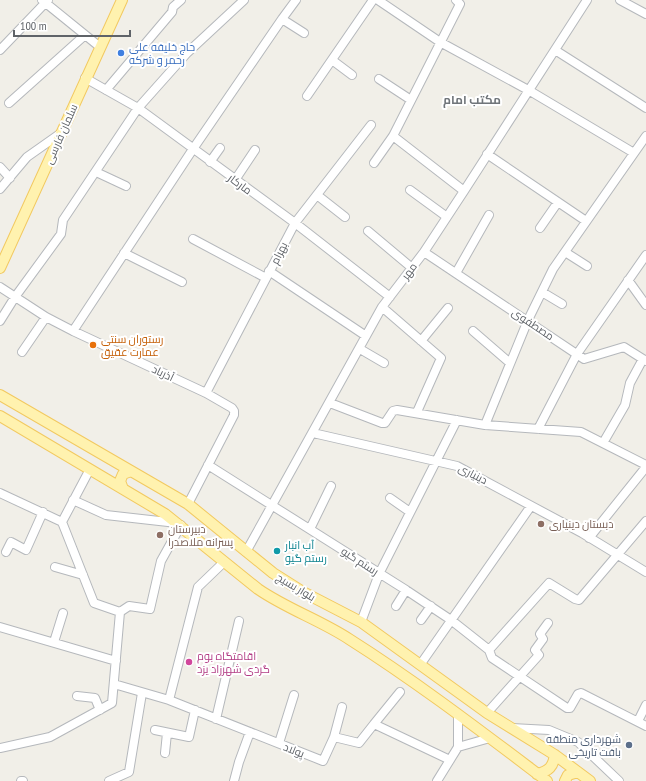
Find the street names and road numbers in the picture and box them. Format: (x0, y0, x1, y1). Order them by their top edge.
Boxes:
street label: سلمان فارسی (41, 102, 81, 166)
street label: مارکار (224, 170, 255, 197)
street label: بهرام (267, 239, 291, 267)
street label: مهر (398, 260, 420, 283)
street label: مصطفوی (509, 305, 557, 343)
street label: آذرباد (150, 362, 176, 384)
street label: دینیاری (456, 461, 490, 487)
street label: رستم گیو (338, 544, 381, 579)
street label: بلوار بسیج (273, 570, 318, 605)
street label: پولاد (281, 739, 307, 761)

